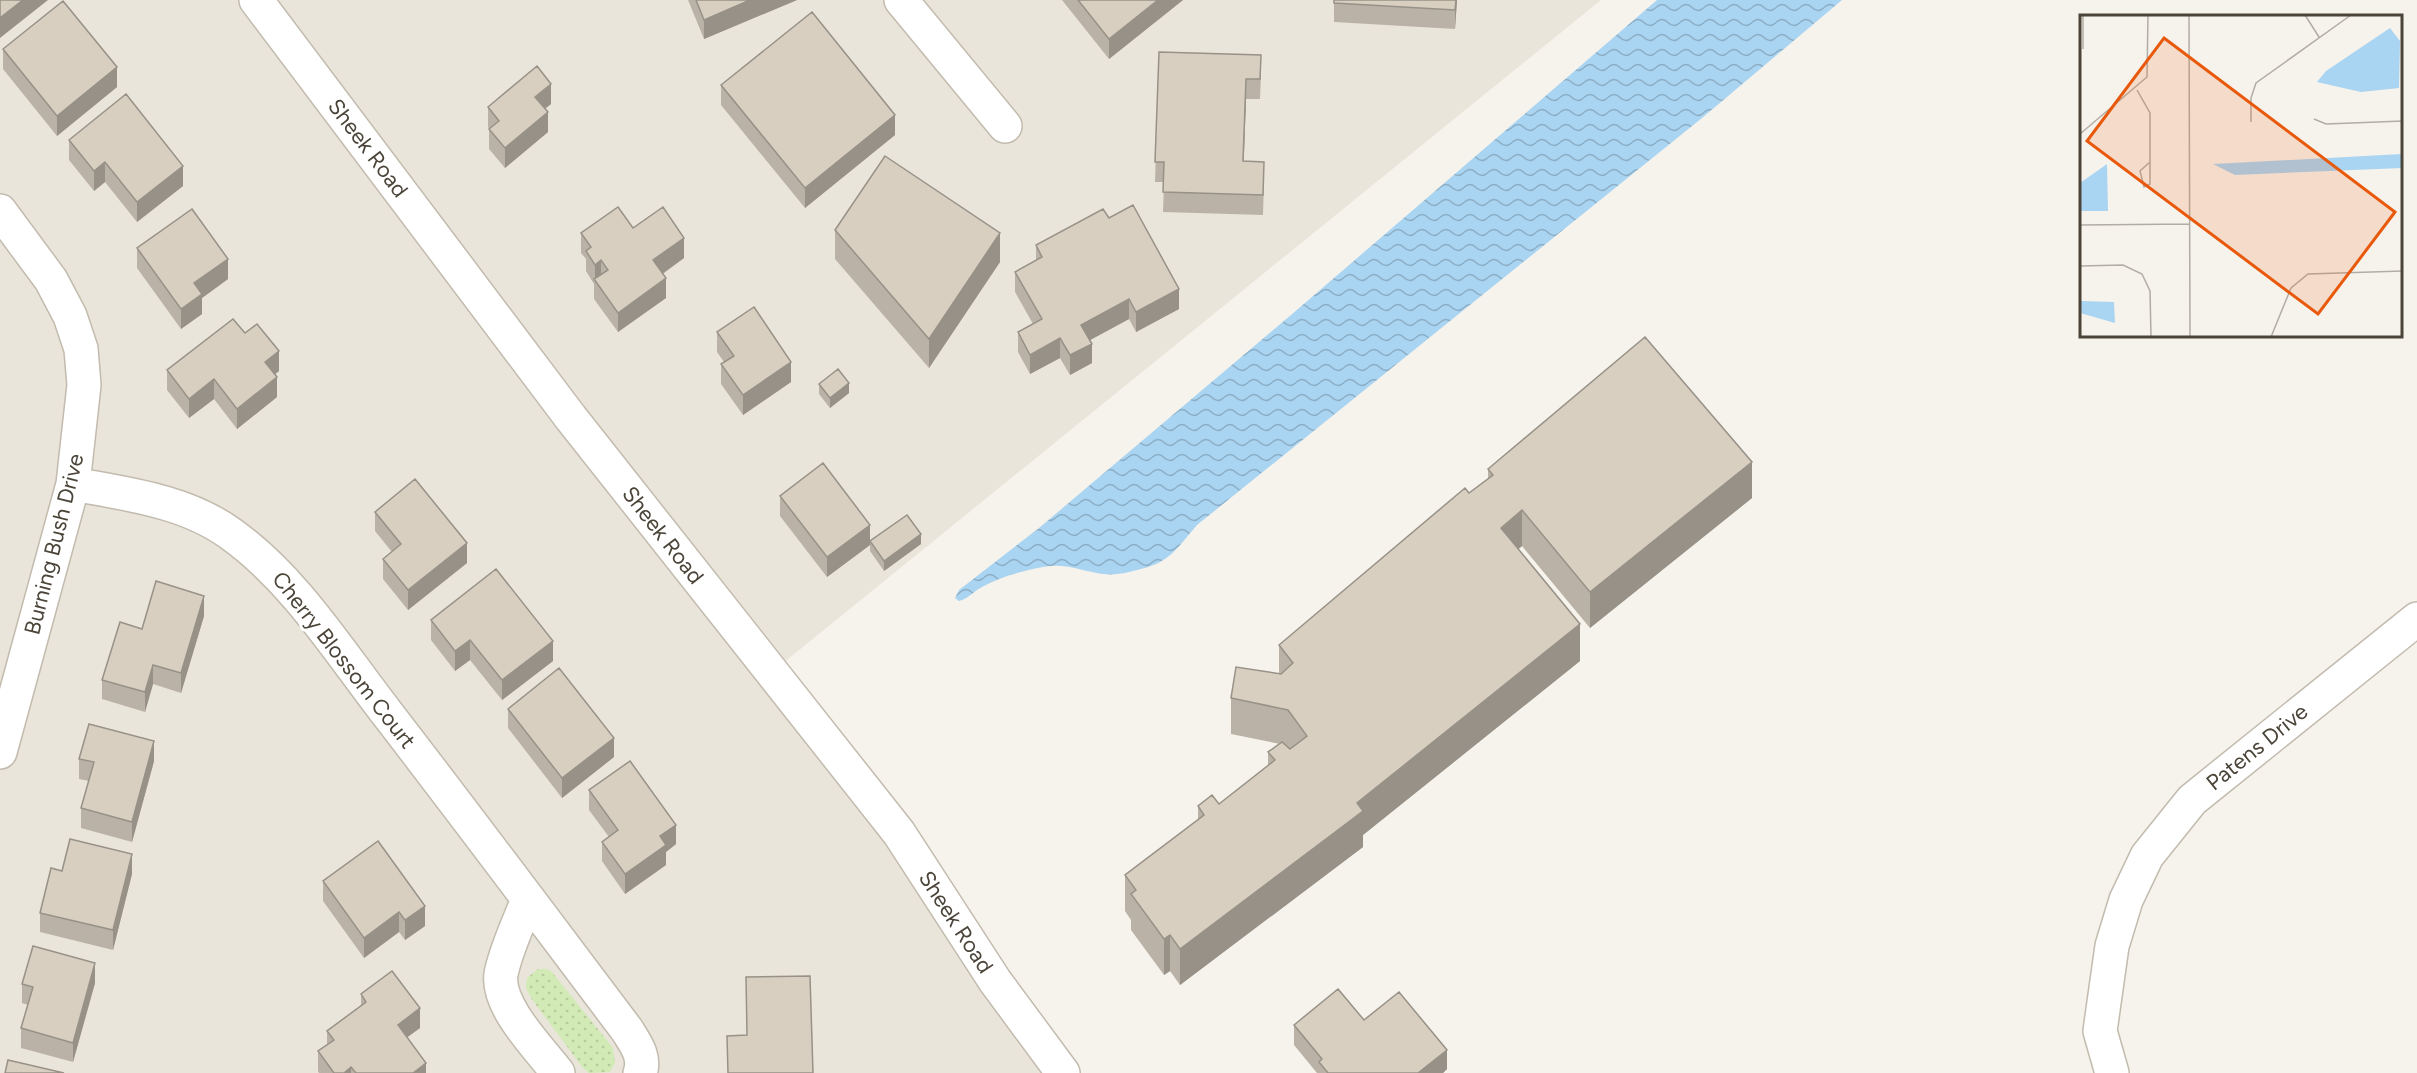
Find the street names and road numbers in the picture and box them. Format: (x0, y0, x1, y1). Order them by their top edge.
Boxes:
street label: Sheek Road (322, 93, 414, 203)
street label: Burning Bush Drive (18, 451, 90, 637)
street label: Sheek Road (616, 481, 710, 589)
street label: Cherry Blossom Court (267, 566, 421, 754)
street label: Patens Drive (2201, 698, 2313, 796)
street label: Sheek Road (913, 866, 999, 978)

